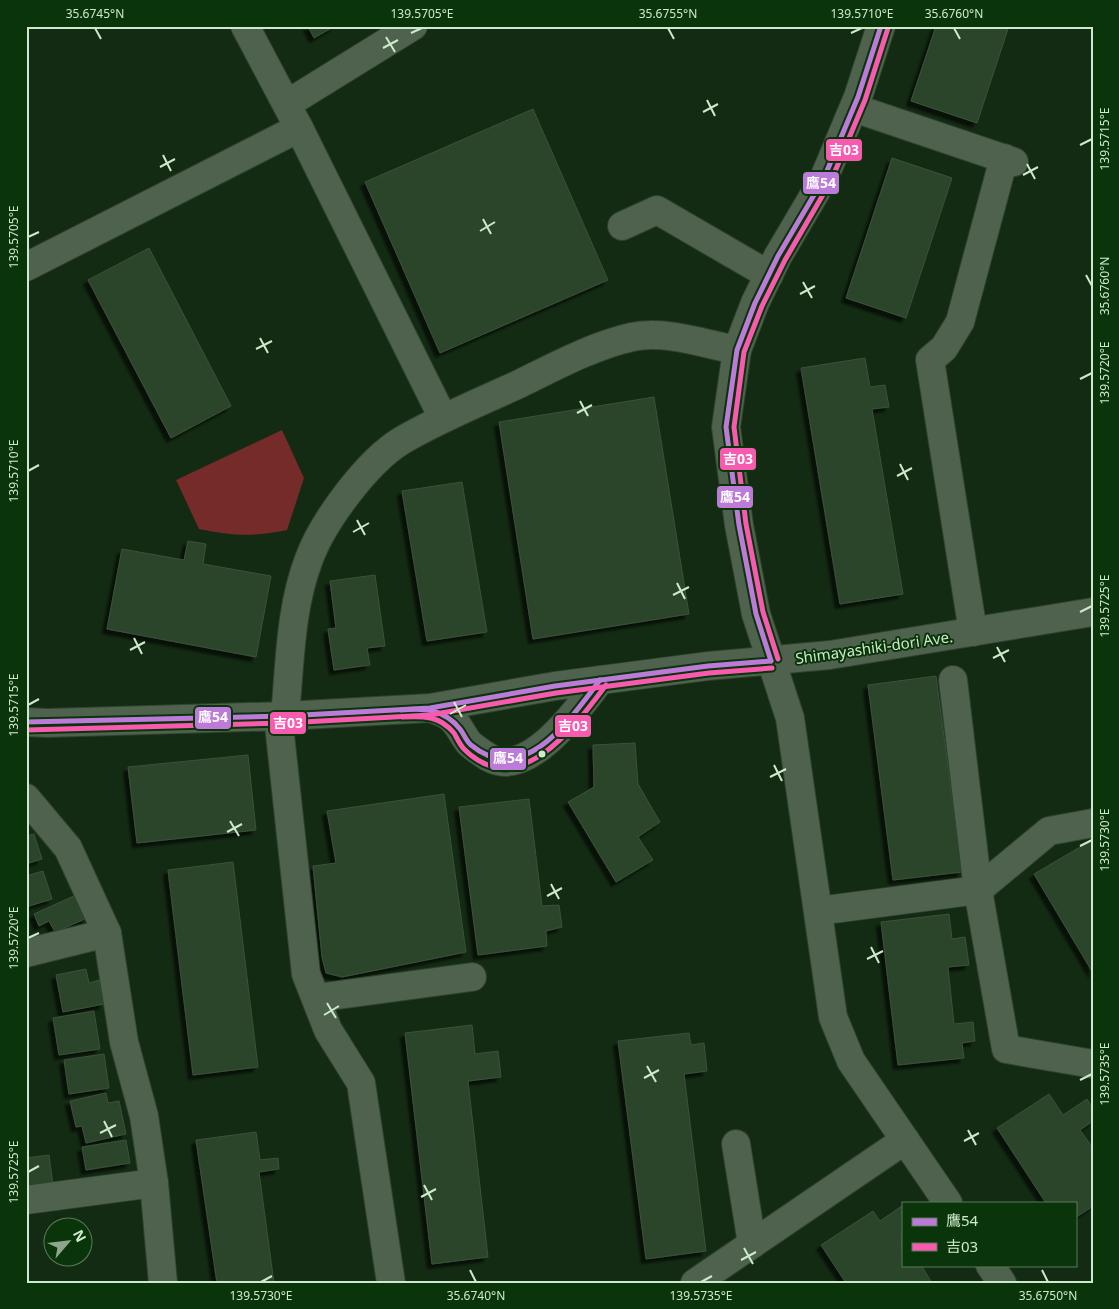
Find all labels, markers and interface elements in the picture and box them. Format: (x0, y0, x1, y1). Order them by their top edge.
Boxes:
text: 35.6745°N (66, 5, 124, 22)
text: 139.5705°E (390, 5, 454, 22)
text: 35.6755°N (639, 5, 697, 22)
text: 139.5710°E (830, 5, 894, 22)
text: 35.6760°N (925, 5, 983, 22)
text: 139.5715°E (1096, 107, 1113, 171)
line badge: 吉03 (825, 138, 863, 162)
text: 吉03 (829, 140, 859, 159)
line badge: 鷹54 (802, 171, 840, 195)
text: 鷹54 (806, 173, 836, 192)
text: 139.5705°E (5, 205, 22, 269)
text: 35.6760°N (1096, 257, 1113, 315)
text: 139.5720°E (1096, 341, 1113, 405)
text: 139.5710°E (5, 439, 22, 503)
line badge: 吉03 (719, 447, 757, 471)
text: 吉03 (723, 449, 753, 468)
line badge: 鷹54 (716, 485, 754, 509)
text: 鷹54 (720, 487, 750, 506)
text: 139.5725°E (1096, 574, 1113, 638)
street label: Shimayashiki-dori Ave. (794, 626, 954, 668)
text: 139.5715°E (5, 673, 22, 737)
line badge: 鷹54 (194, 706, 232, 730)
text: 鷹54 (198, 707, 228, 726)
line badge: 吉03 (269, 711, 307, 735)
text: 吉03 (273, 713, 303, 732)
line badge: 吉03 (554, 714, 592, 738)
text: 吉03 (558, 716, 588, 735)
line badge: 鷹54 (489, 747, 527, 771)
text: 鷹54 (493, 748, 523, 767)
unlabelled marker (537, 749, 547, 759)
text: 139.5730°E (1096, 808, 1113, 872)
text: 139.5720°E (5, 906, 22, 970)
text: 139.5735°E (1096, 1042, 1113, 1106)
text: 139.5725°E (5, 1140, 22, 1204)
legend (902, 1202, 1076, 1266)
text: 鷹54 (946, 1210, 979, 1230)
north arrow (42, 1216, 92, 1266)
text: N (69, 1226, 91, 1245)
text: 吉03 (946, 1236, 978, 1256)
text: 139.5730°E (229, 1287, 293, 1304)
text: 35.6740°N (447, 1287, 505, 1304)
text: 139.5735°E (669, 1287, 733, 1304)
text: 35.6750°N (1019, 1287, 1077, 1304)

